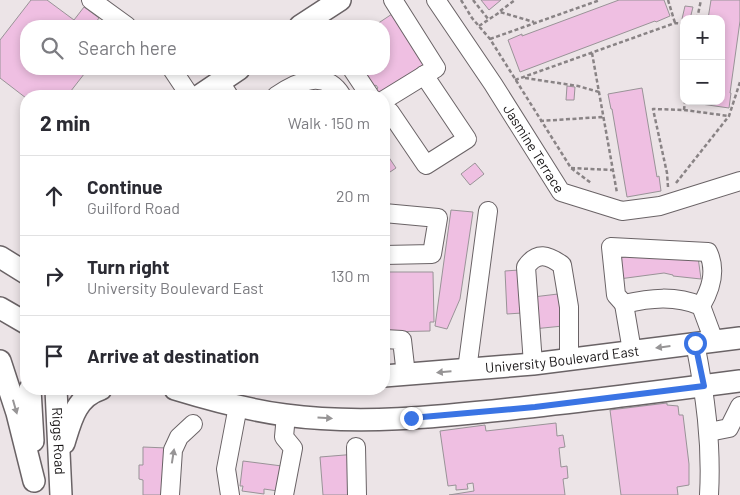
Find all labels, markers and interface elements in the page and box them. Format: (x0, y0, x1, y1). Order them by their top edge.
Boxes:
map controls (680, 15, 725, 105)
button: + (680, 15, 725, 60)
search box (20, 20, 390, 75)
icon: search (38, 34, 66, 62)
text: Search here (78, 36, 177, 59)
button: − (680, 60, 725, 105)
street label: Jasmine Terrace (500, 101, 568, 196)
text: 2 min (40, 110, 90, 135)
text: Walk · 150 m (288, 113, 370, 132)
text: Continue (87, 175, 163, 198)
icon: ahead (40, 182, 68, 210)
text: 20 m (336, 186, 370, 205)
text: Guilford Road (87, 198, 180, 217)
text: Turn right (87, 255, 169, 278)
icon: right (40, 262, 68, 290)
text: 130 m (331, 266, 370, 285)
text: University Boulevard East (87, 278, 264, 297)
route start (684, 332, 707, 355)
icon: arrive (40, 342, 68, 370)
street label: University Boulevard East (484, 342, 640, 376)
one-way arrow (655, 343, 671, 351)
text: Arrive at destination (87, 344, 259, 367)
one-way arrow (436, 368, 452, 376)
one-way arrow (11, 400, 19, 415)
street label: Riggs Road (49, 407, 69, 475)
route end (400, 407, 423, 430)
one-way arrow (318, 414, 334, 422)
one-way arrow (169, 447, 177, 463)

